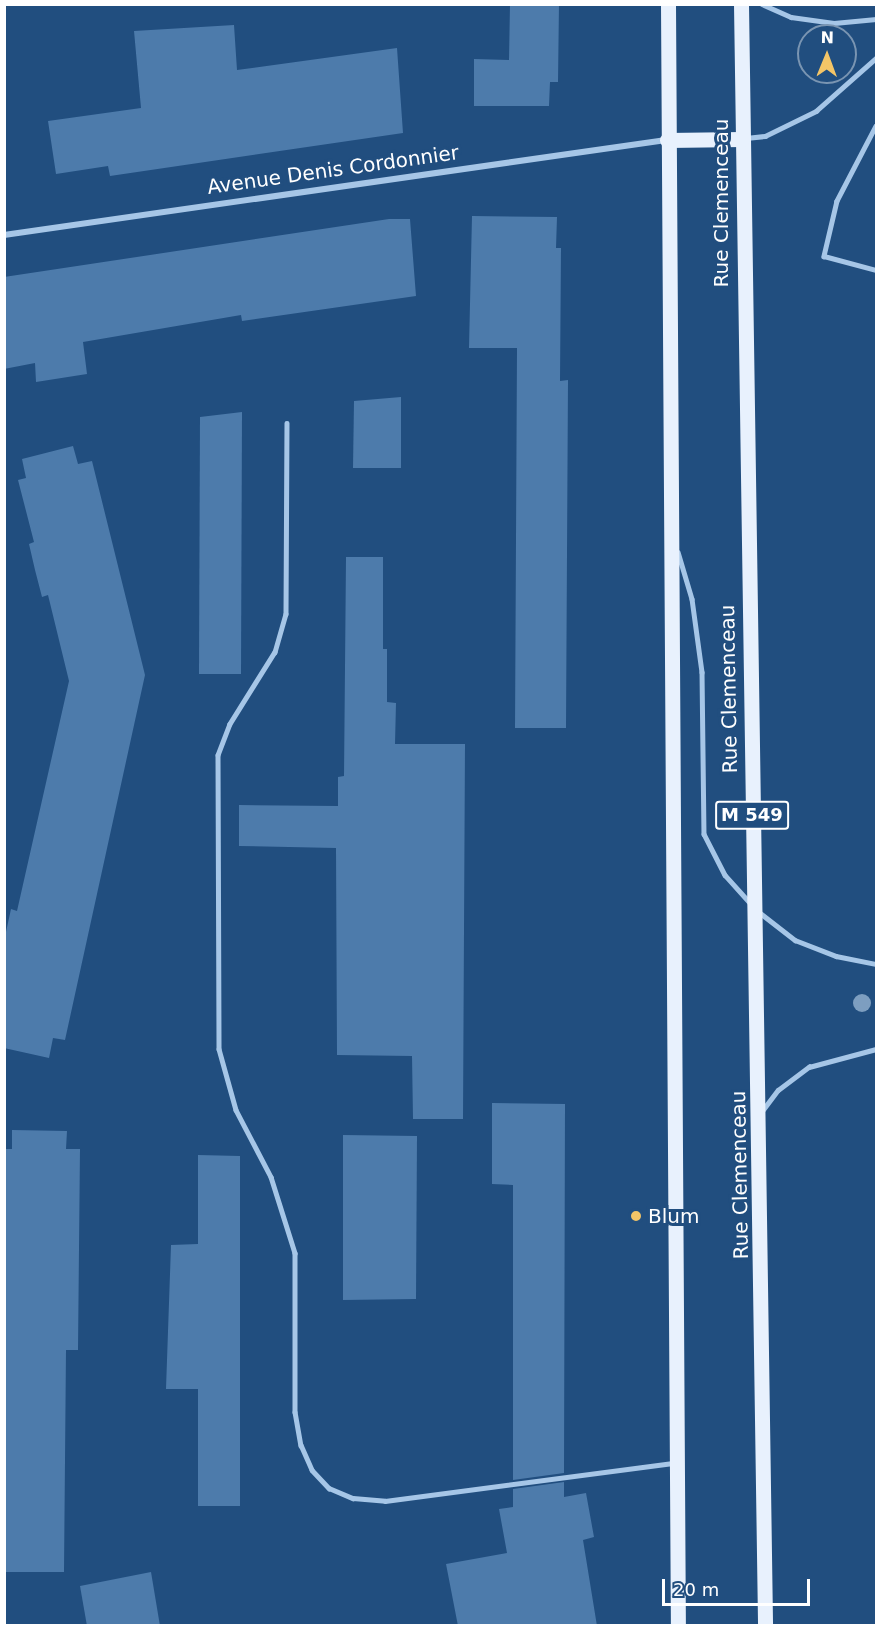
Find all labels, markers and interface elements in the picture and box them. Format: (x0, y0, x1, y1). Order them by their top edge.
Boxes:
north arrow (797, 24, 857, 84)
text: N (820, 28, 834, 47)
street label: Rue Clemenceau (709, 119, 733, 287)
street label: Avenue Denis Cordonnier (206, 140, 460, 200)
street label: Rue Clemenceau (716, 604, 742, 774)
road number: M 549 (714, 800, 789, 830)
street label: Rue Clemenceau (727, 1090, 753, 1260)
place label: Blum (648, 1204, 699, 1228)
marker: Blum (629, 1209, 643, 1223)
scale bar (665, 1567, 814, 1605)
text: 20 m (673, 1579, 719, 1600)

